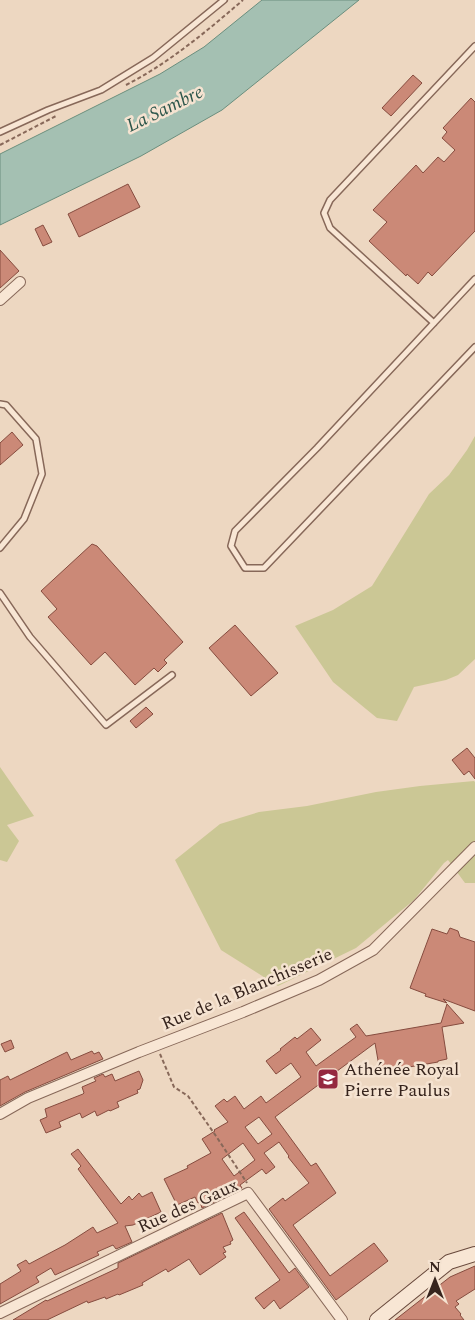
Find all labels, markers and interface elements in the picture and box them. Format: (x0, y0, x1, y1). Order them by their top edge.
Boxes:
water label: La Sambre (122, 78, 208, 140)
street label: Rue de la Blanchisserie (157, 941, 337, 1037)
place label: Athénée Royal Pierre Paulus (344, 1056, 459, 1104)
school or university icon: Athénée Royal Pierre Paulus (316, 1067, 340, 1091)
street label: Rue des Gaux (133, 1172, 243, 1240)
north arrow (410, 1255, 460, 1305)
text: N (429, 1257, 441, 1278)

